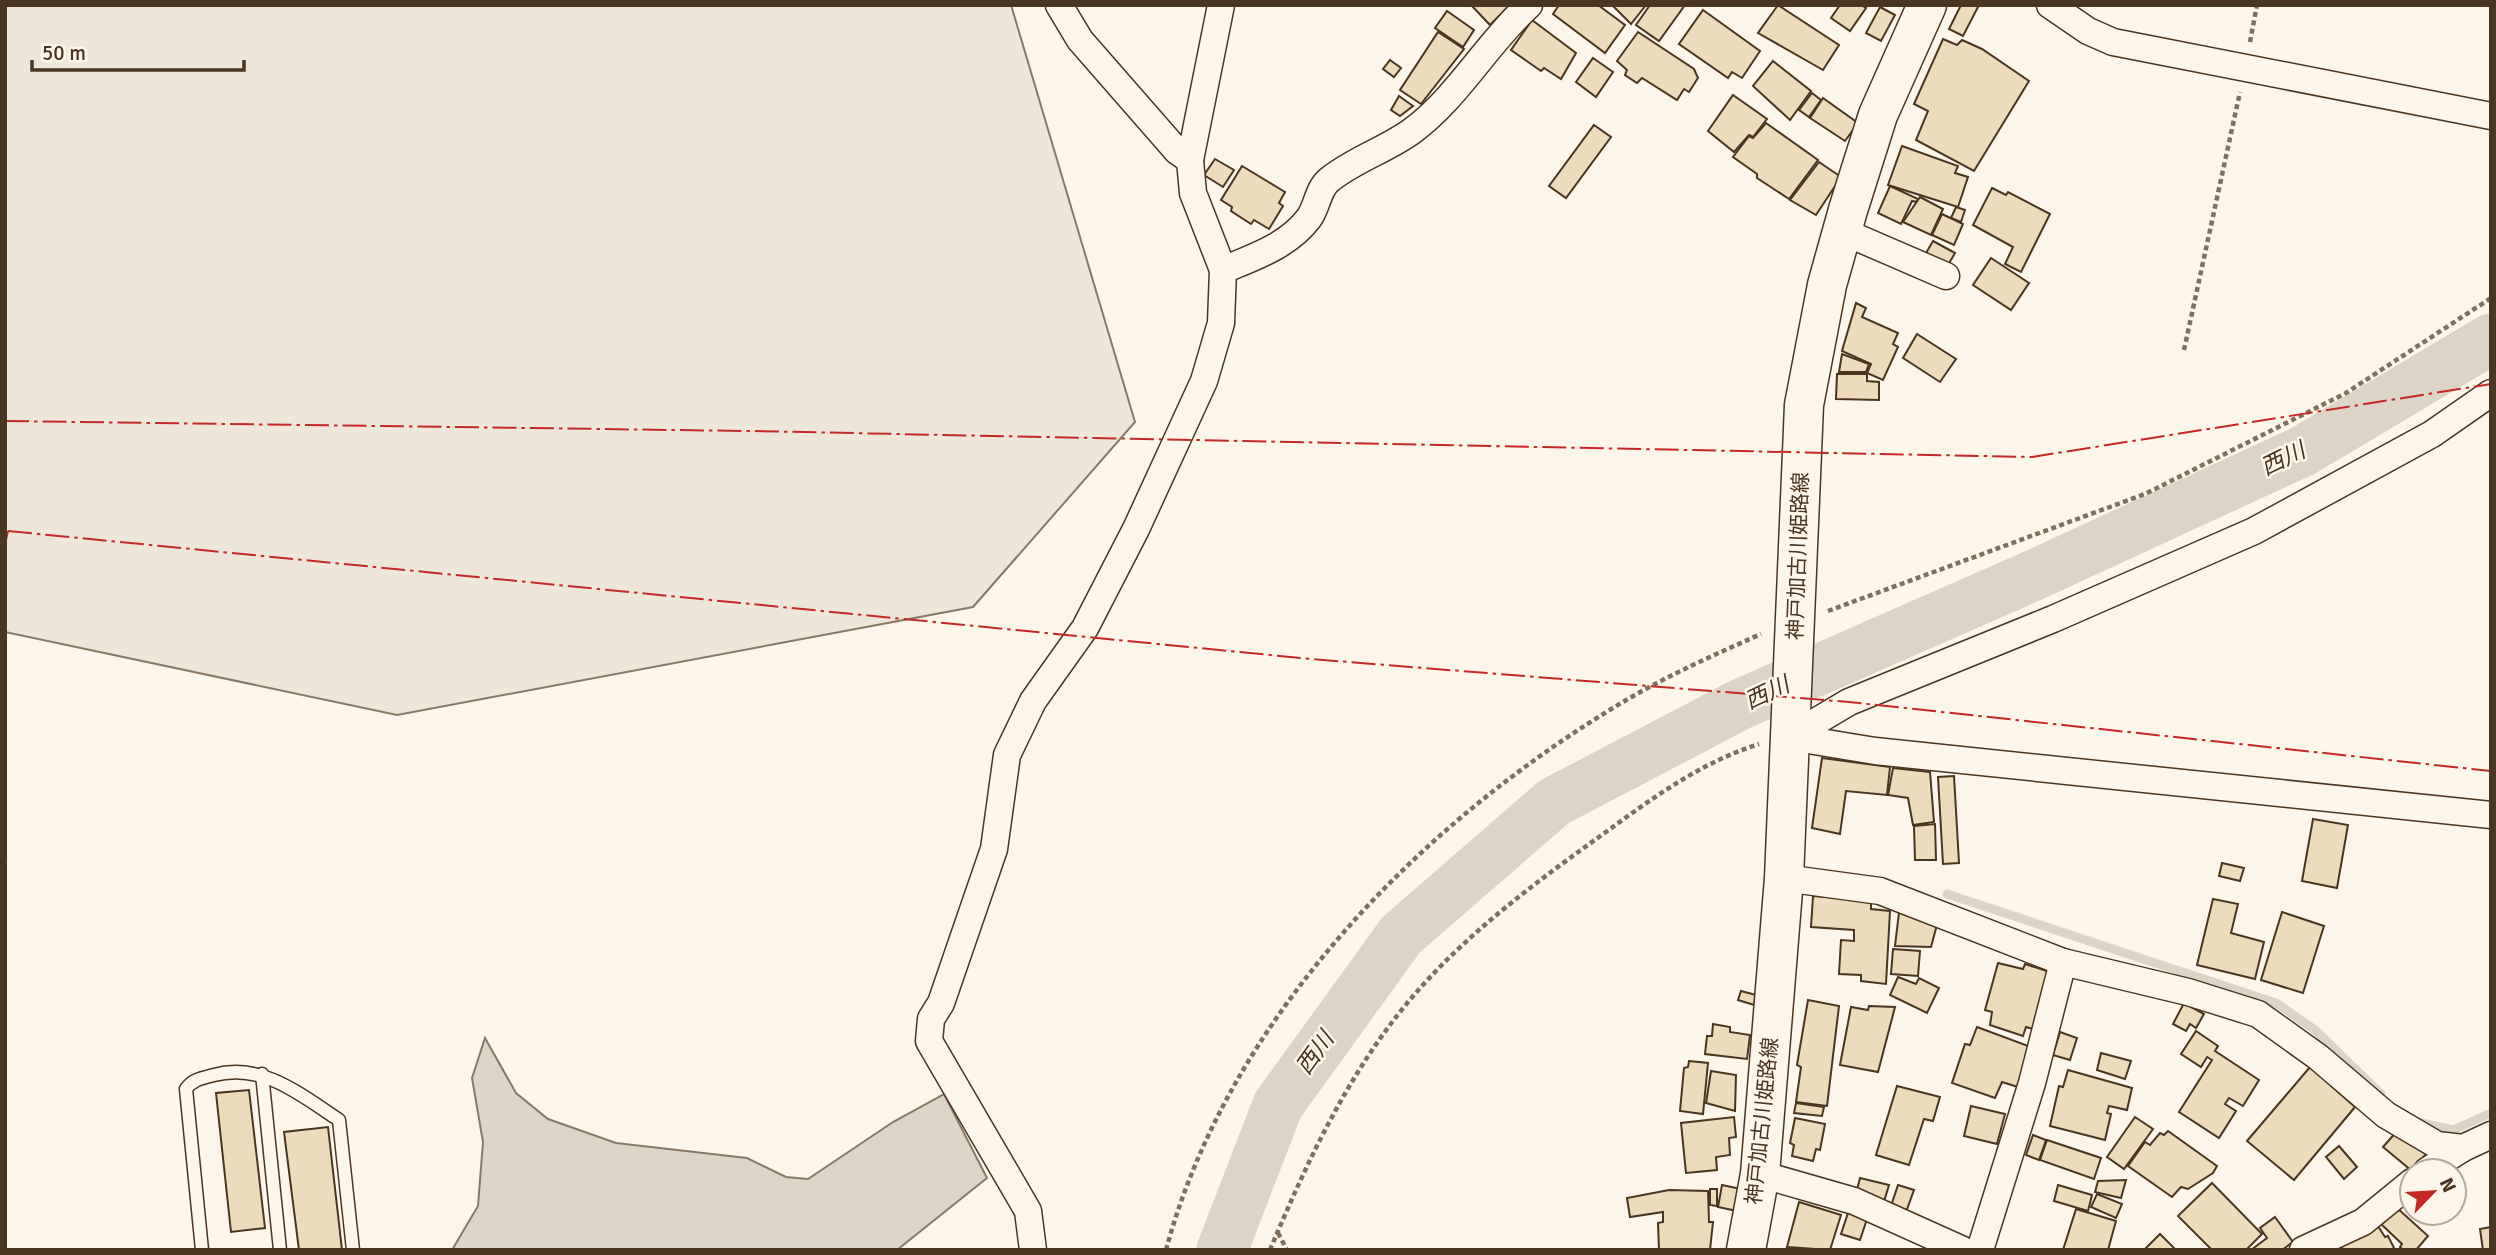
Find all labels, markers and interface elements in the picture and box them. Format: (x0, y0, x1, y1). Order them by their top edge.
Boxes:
scale bar (32, 28, 243, 72)
text: 50 m (42, 40, 86, 66)
water label: 西川 (2256, 435, 2313, 482)
street label: 神戸加古川姫路線 (1782, 472, 1814, 640)
water label: 西川 (1740, 669, 1797, 716)
water label: 西川 (1290, 1023, 1342, 1080)
street label: 神戸加古川姫路線 (1740, 1036, 1784, 1206)
north arrow (2398, 1157, 2468, 1227)
text: N (2434, 1174, 2461, 1196)

